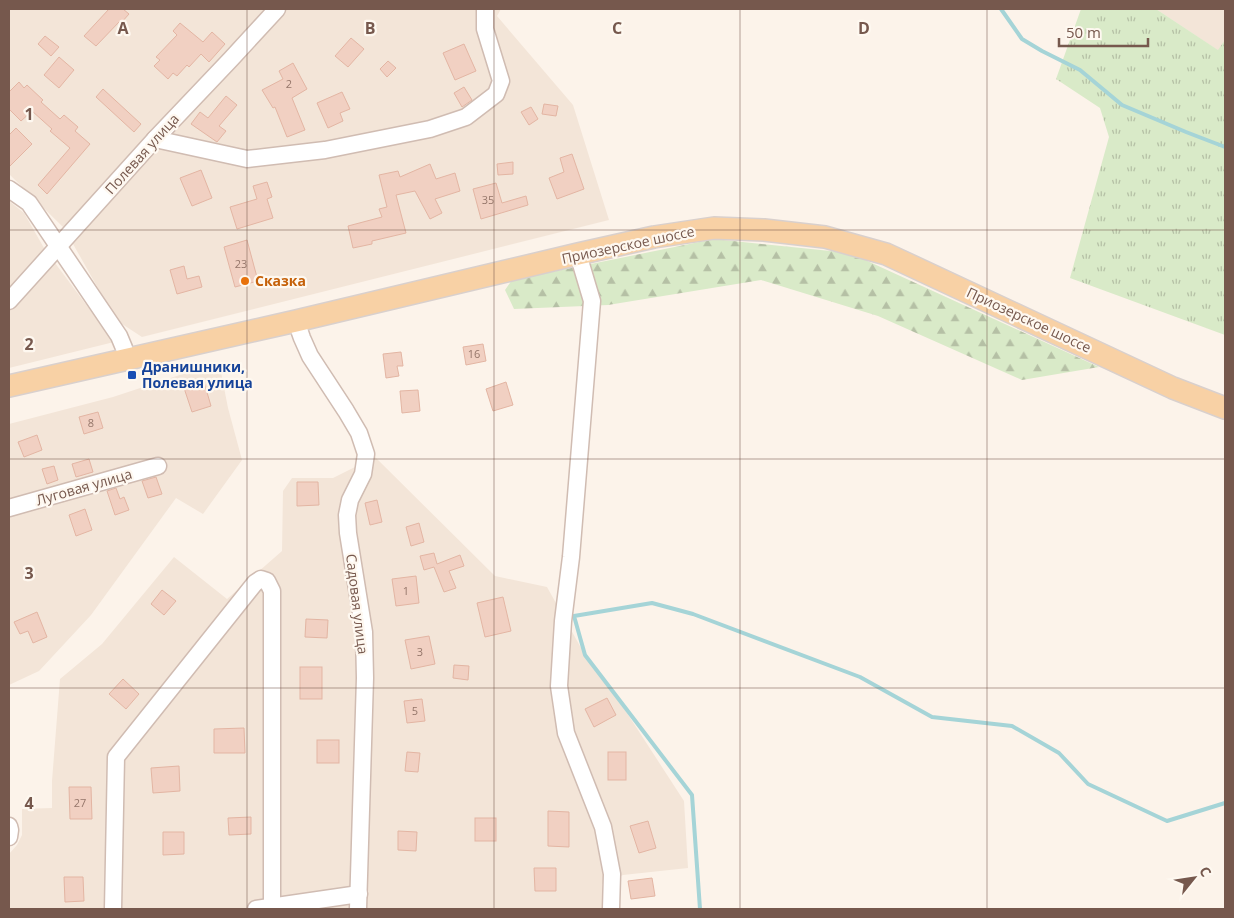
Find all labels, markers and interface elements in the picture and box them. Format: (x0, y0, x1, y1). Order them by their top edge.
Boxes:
scale bar (1059, 15, 1148, 47)
text: A (117, 17, 129, 39)
text: B (365, 17, 375, 39)
text: C (612, 17, 622, 39)
text: D (858, 17, 870, 39)
text: 50 m (1066, 22, 1101, 42)
house number: 2 (286, 76, 292, 91)
text: 1 (24, 103, 34, 125)
street label: Полевая улица (100, 109, 183, 198)
house number: 35 (482, 192, 494, 207)
street label: Приозерское шоссе (560, 221, 696, 268)
house number: 23 (235, 256, 247, 271)
place label: Сказка (255, 271, 306, 290)
marker: Сказка (239, 275, 251, 287)
street label: Приозерское шоссе (964, 282, 1095, 357)
text: 2 (24, 333, 34, 355)
house number: 16 (468, 346, 480, 361)
place label: Дранишники, Полевая улица (142, 357, 253, 392)
marker: Дранишники, Полевая улица (126, 369, 138, 381)
house number: 8 (88, 415, 94, 430)
street label: Луговая улица (34, 464, 134, 509)
street label: Садовая улица (342, 553, 373, 655)
text: 3 (24, 562, 34, 584)
house number: 1 (403, 583, 409, 598)
house number: 3 (417, 644, 423, 659)
house number: 5 (412, 703, 418, 718)
text: 4 (24, 792, 34, 814)
house number: 27 (74, 795, 86, 810)
north arrow (1169, 853, 1219, 903)
text: С (1195, 863, 1216, 880)

